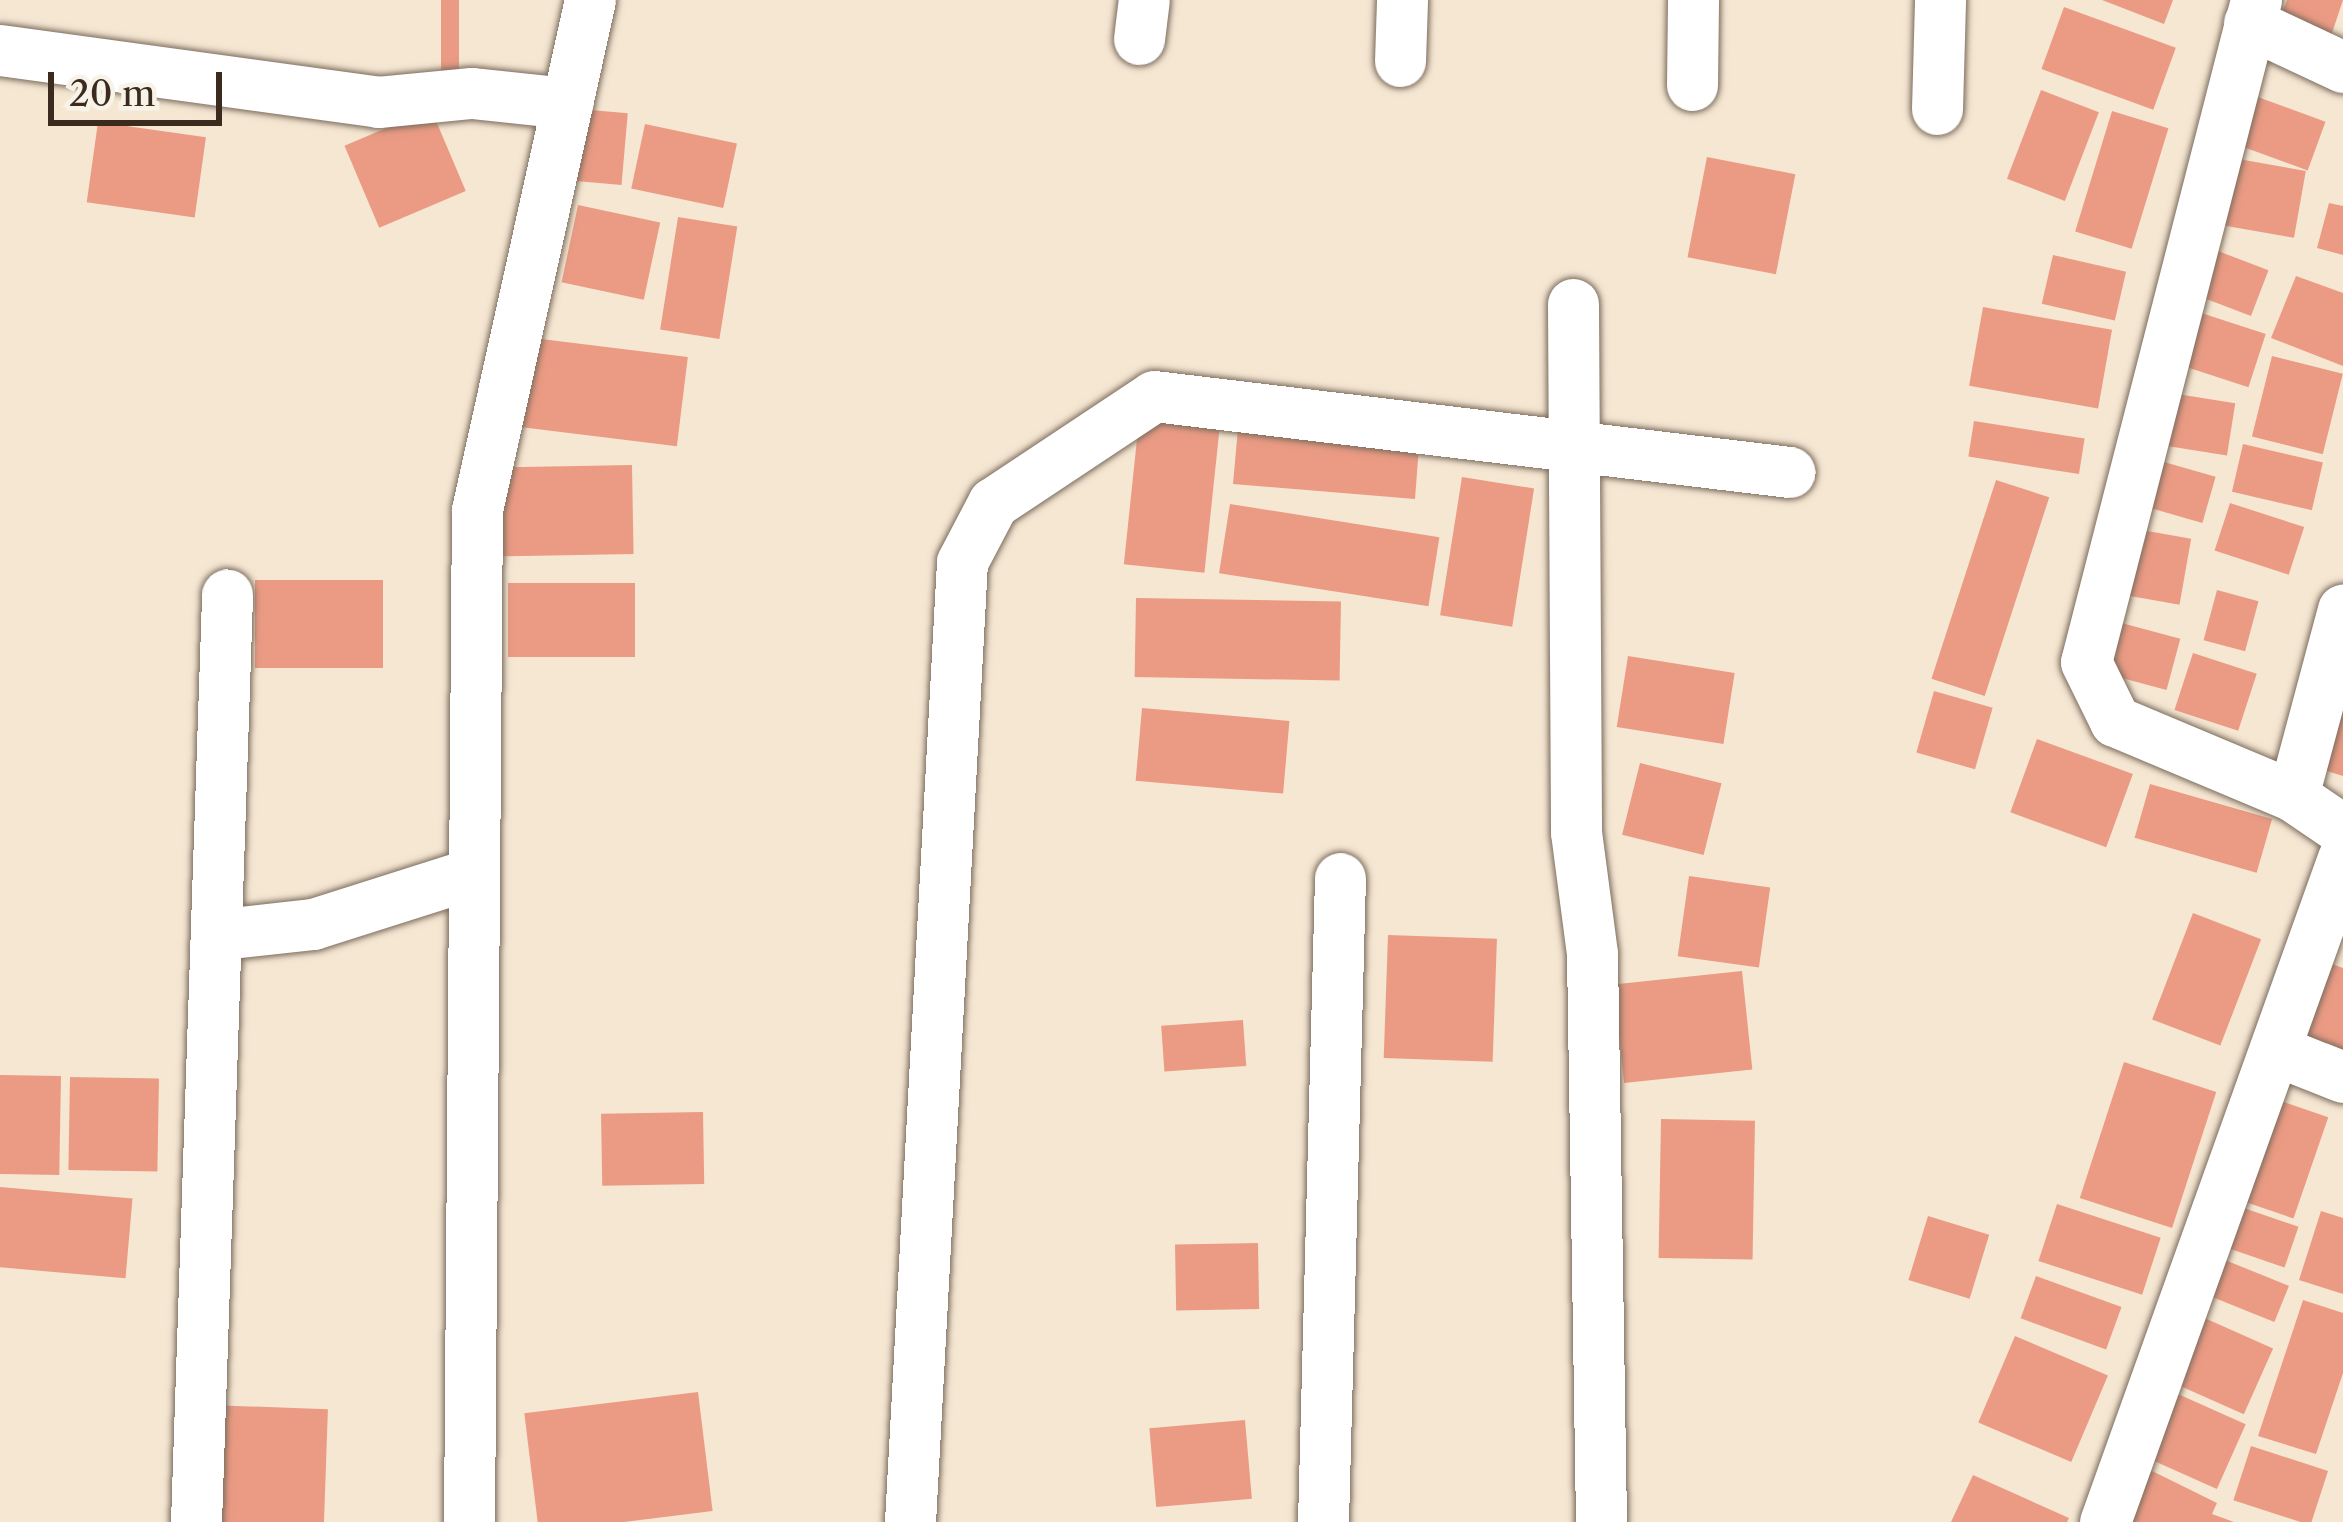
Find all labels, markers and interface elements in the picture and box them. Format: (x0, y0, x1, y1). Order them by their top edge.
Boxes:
scale bar (54, 48, 228, 122)
text: 20 m (69, 71, 156, 115)

